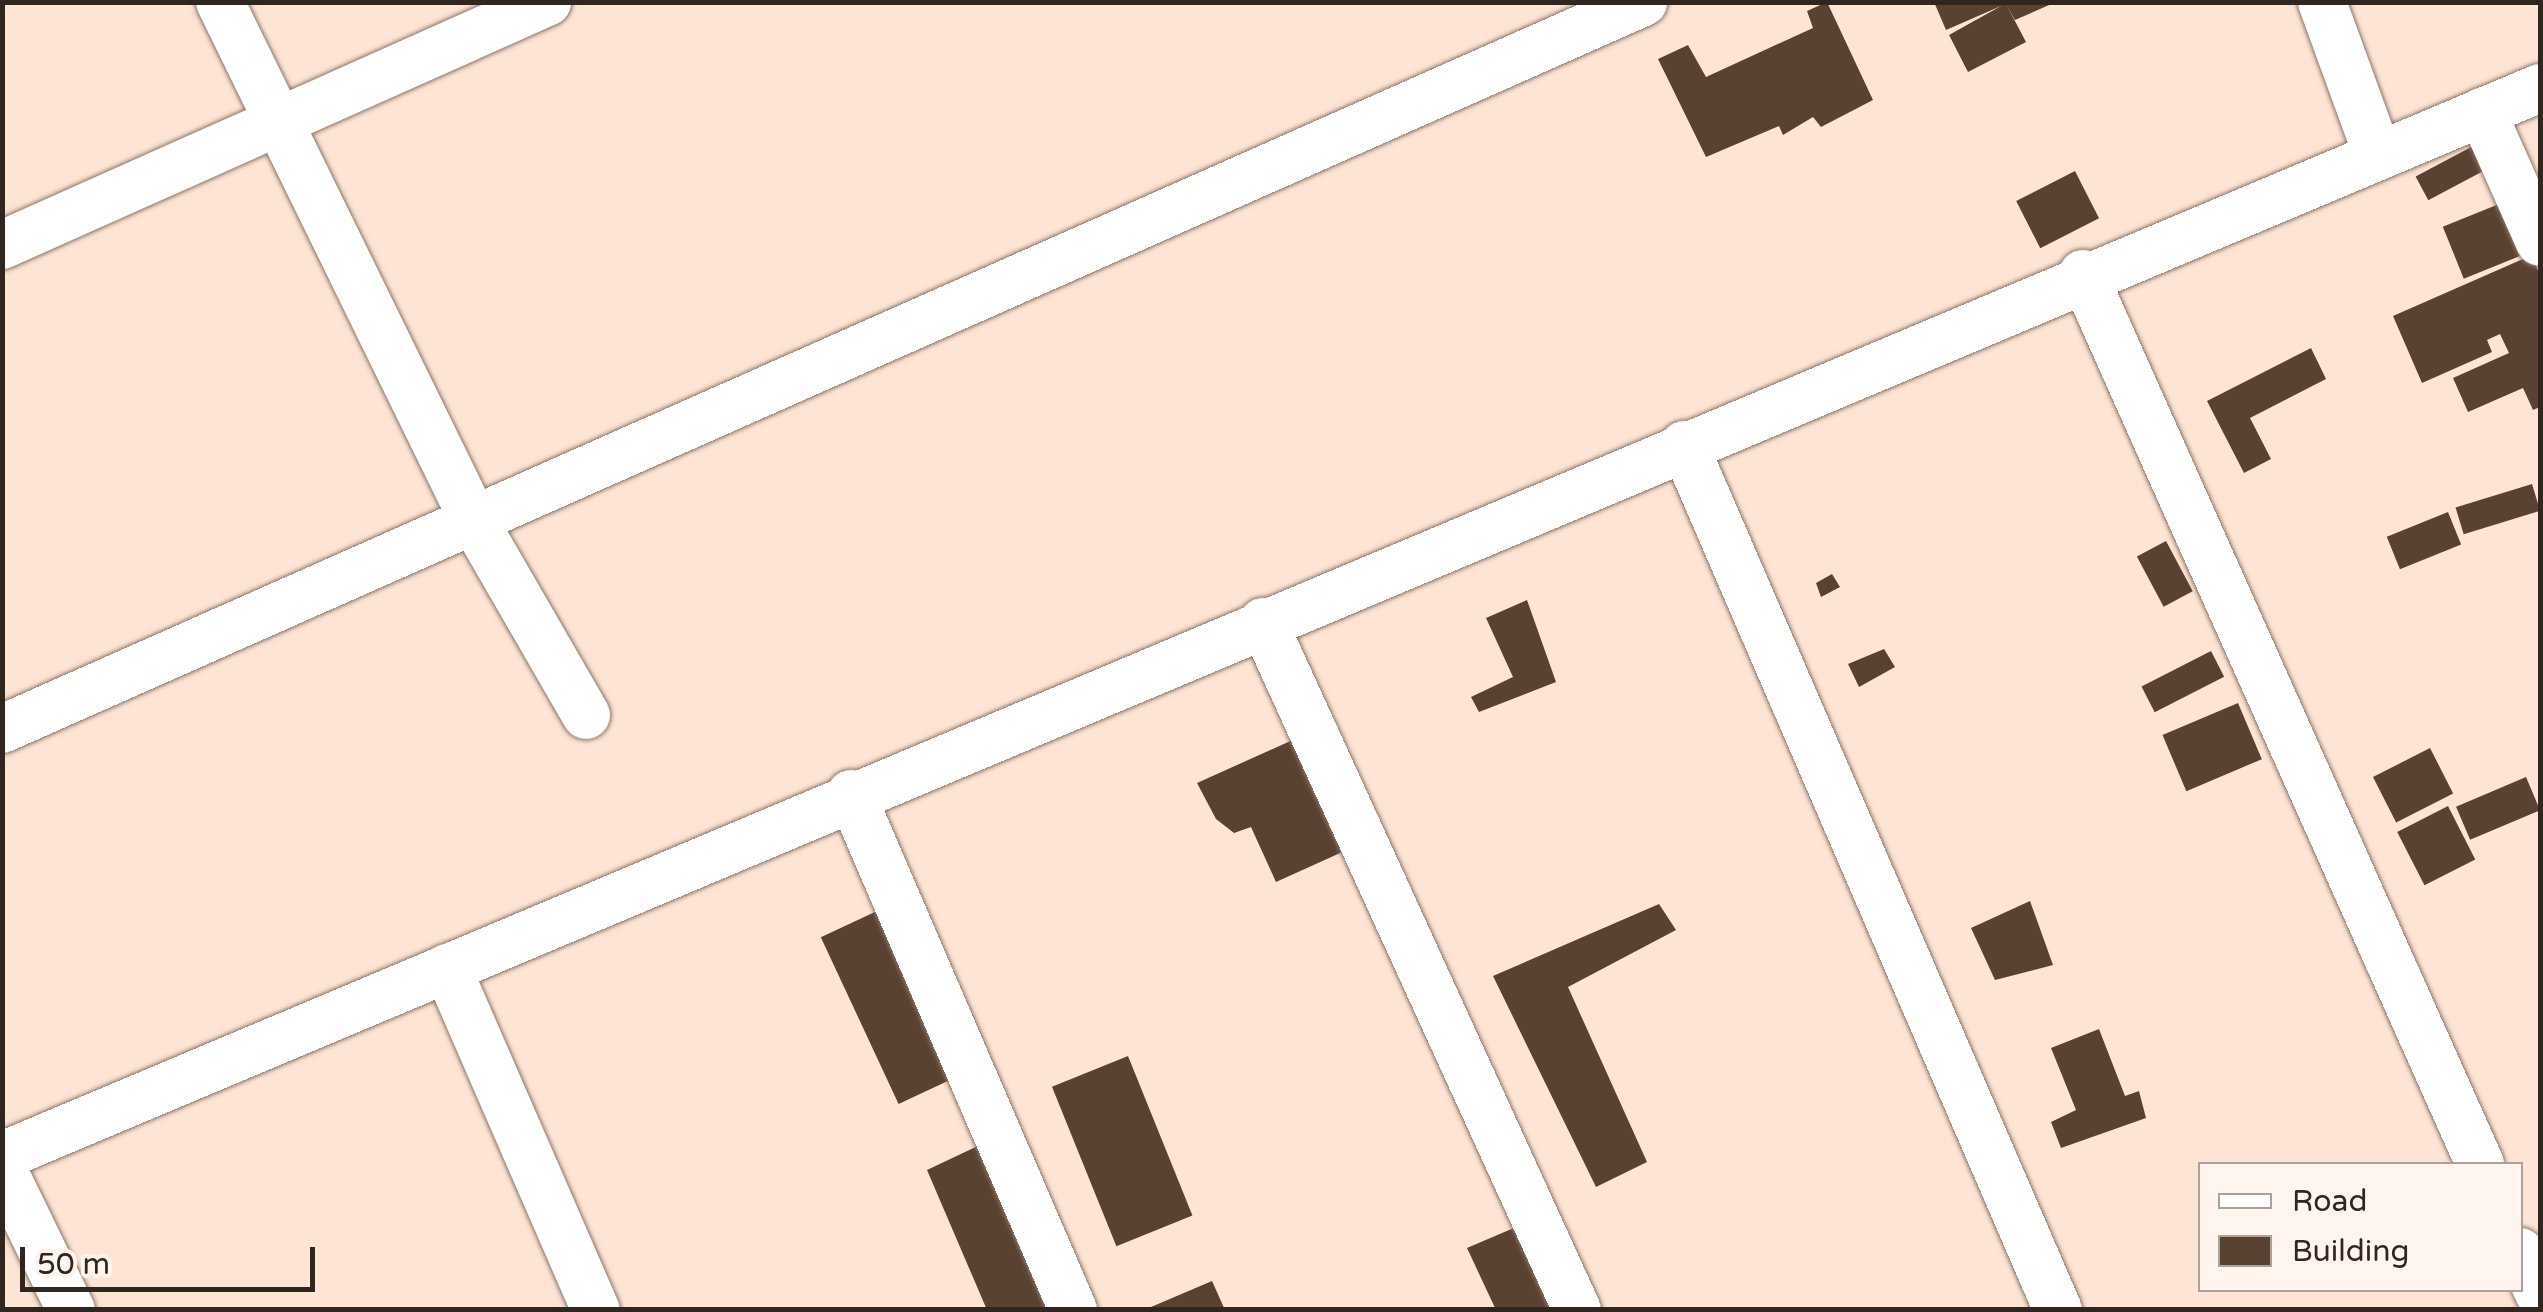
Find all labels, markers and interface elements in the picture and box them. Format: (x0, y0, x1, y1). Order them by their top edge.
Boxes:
legend (2198, 1162, 2523, 1292)
text: Road (2292, 1183, 2367, 1220)
scale bar (25, 1227, 320, 1289)
text: Building (2292, 1233, 2409, 1270)
text: 50 m (37, 1246, 110, 1283)

